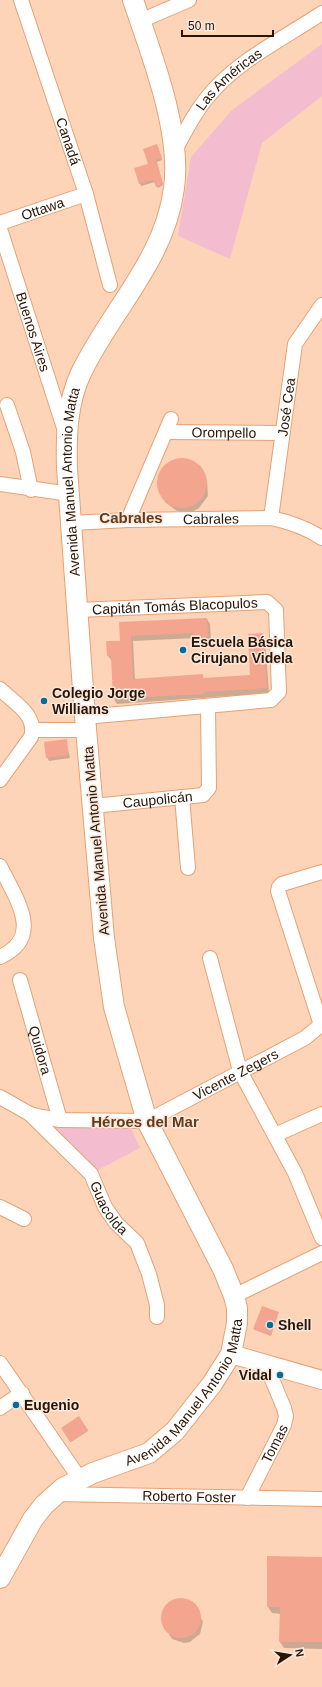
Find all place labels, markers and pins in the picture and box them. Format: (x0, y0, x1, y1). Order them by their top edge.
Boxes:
place label: Escuela Básica Cirujano Videla (191, 634, 293, 666)
marker: Escuela Básica Cirujano Videla (178, 645, 188, 655)
place label: Colegio Jorge Williams (52, 685, 146, 717)
marker: Colegio Jorge Williams (39, 696, 49, 706)
place label: Shell (278, 1317, 311, 1333)
marker: Shell (265, 1320, 275, 1330)
place label: Vidal (239, 1367, 272, 1383)
marker: Vidal (275, 1370, 285, 1380)
place label: Eugenio (24, 1397, 79, 1413)
marker: Eugenio (11, 1400, 21, 1410)

